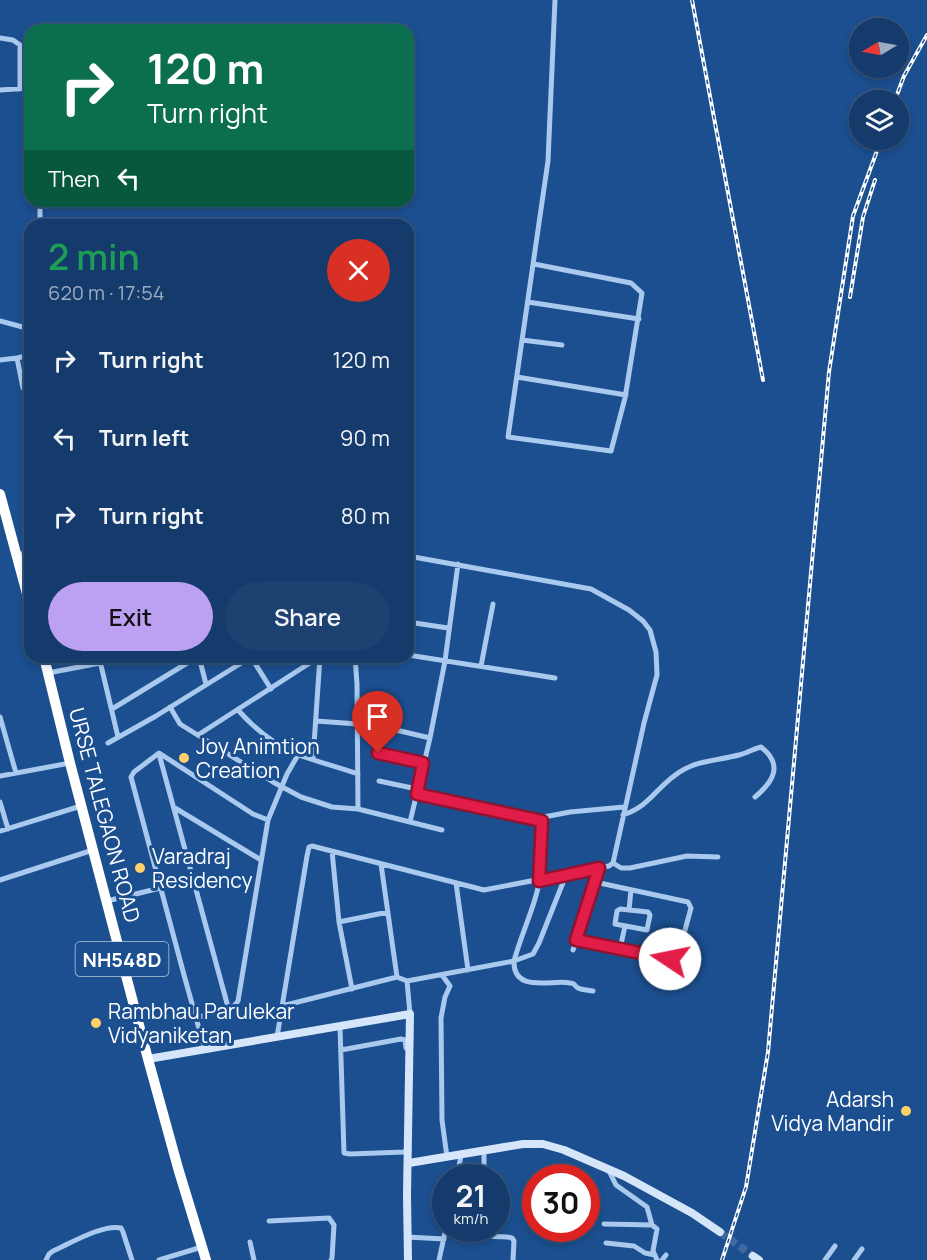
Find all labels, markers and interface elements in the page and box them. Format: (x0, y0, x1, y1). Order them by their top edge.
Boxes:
north arrow (849, 18, 909, 78)
map controls (849, 18, 909, 150)
text: 120 m (147, 39, 264, 97)
icon: right (48, 48, 126, 126)
button: layers (849, 90, 909, 150)
text: Turn right (147, 94, 268, 131)
icon: left (112, 162, 145, 195)
text: Then (48, 164, 100, 194)
text: 2 min (48, 232, 140, 281)
button: close (327, 239, 390, 302)
text: 620 m · 17:54 (48, 279, 165, 306)
icon: right (48, 344, 81, 377)
text: Turn right (99, 345, 204, 375)
text: 120 m (332, 345, 390, 375)
icon: left (48, 422, 81, 455)
text: Turn left (99, 423, 189, 453)
text: 90 m (340, 423, 390, 453)
icon: right (48, 500, 81, 533)
text: Turn right (99, 501, 204, 531)
text: 80 m (341, 501, 390, 531)
button: Exit (48, 582, 213, 651)
button: Share (225, 582, 390, 651)
pin (352, 691, 403, 753)
icon: arrive (361, 700, 394, 733)
street label: URSE TALEGAON ROAD (63, 705, 147, 925)
place label: Joy Animtion Creation (196, 732, 320, 784)
marker: Joy Animtion Creation (177, 751, 191, 765)
place label: Varadraj Residency (152, 842, 253, 894)
marker: Varadraj Residency (133, 861, 147, 875)
position arrow (638, 927, 702, 991)
road number: NH548D (76, 942, 168, 976)
place label: Rambhau Parulekar Vidyaniketan (108, 997, 295, 1049)
marker: Rambhau Parulekar Vidyaniketan (89, 1016, 103, 1030)
place label: Adarsh Vidya Mandir (771, 1085, 894, 1137)
marker: Adarsh Vidya Mandir (899, 1104, 913, 1118)
speed limit sign: 30 (522, 1164, 600, 1242)
text: 21 (455, 1175, 487, 1216)
text: km/h (454, 1208, 488, 1229)

